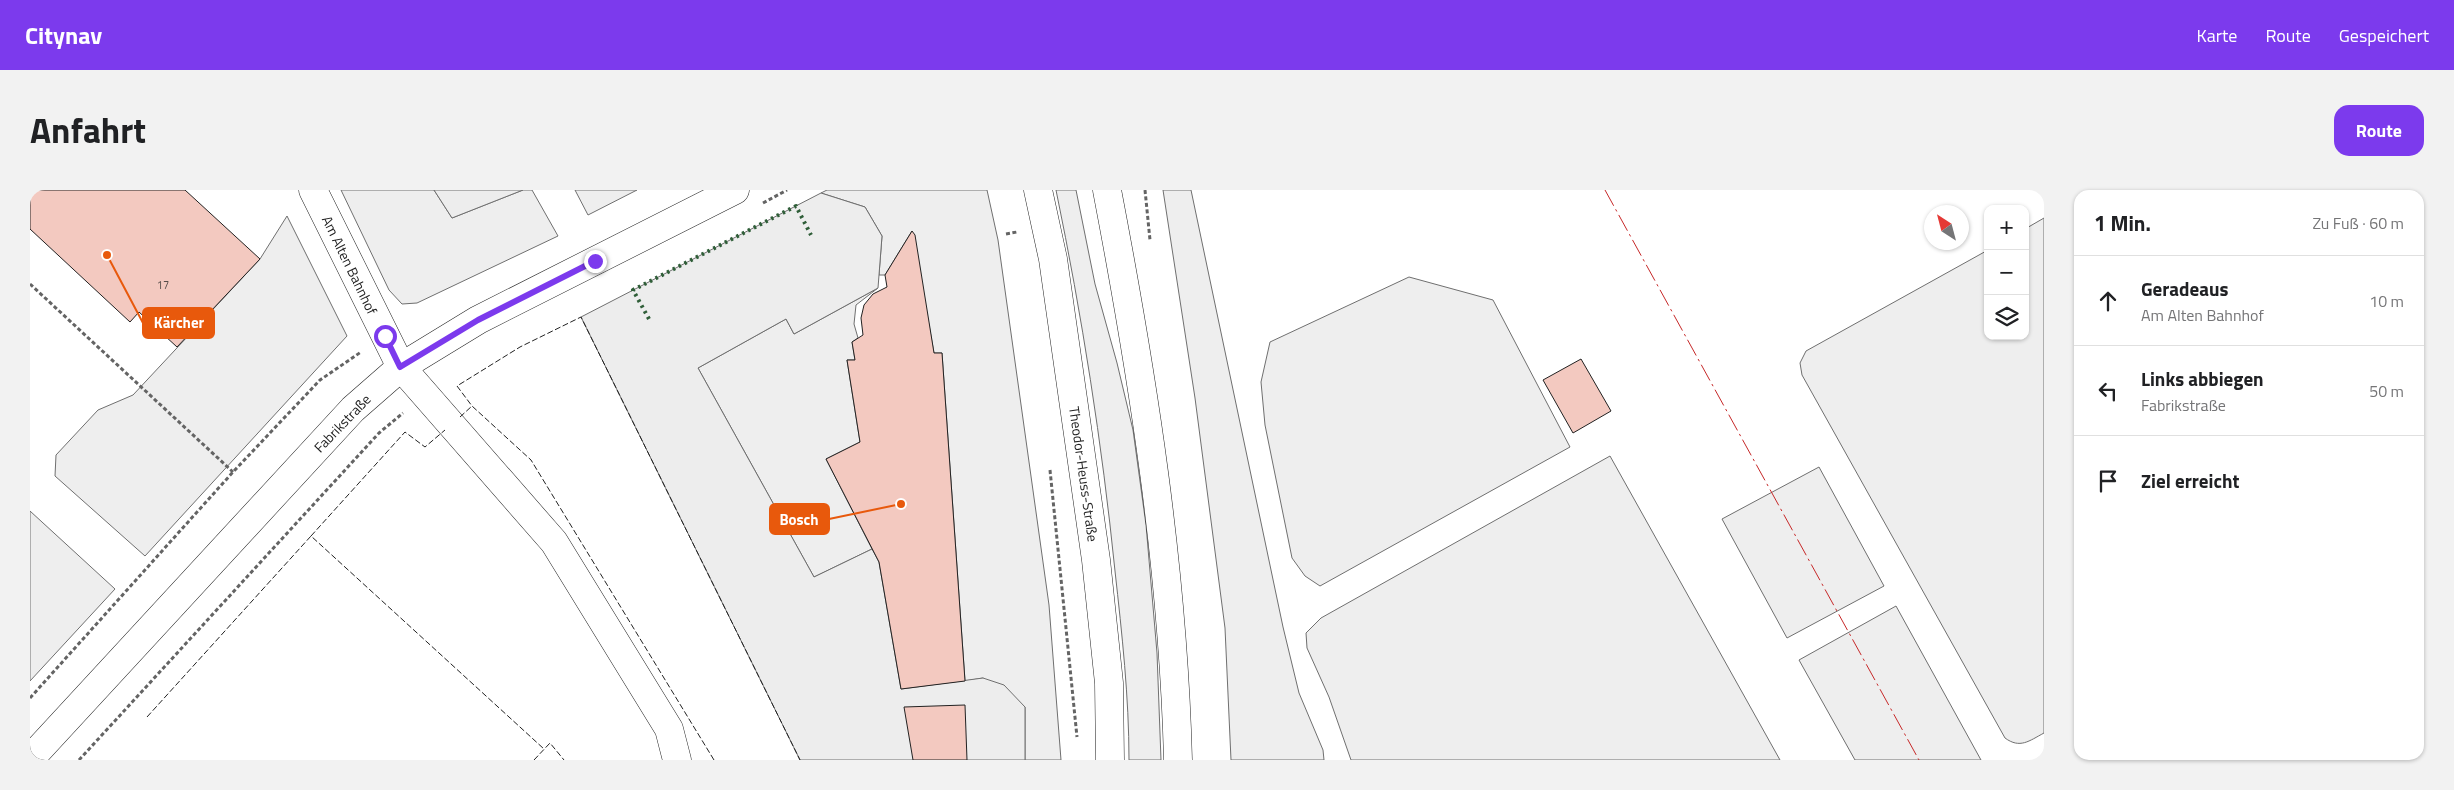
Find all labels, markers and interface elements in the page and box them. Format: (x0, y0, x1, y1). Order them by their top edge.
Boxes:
text: Citynav (25, 17, 102, 53)
text: Karte (2196, 22, 2237, 49)
text: Route (2265, 22, 2311, 49)
text: Gespeichert (2339, 22, 2429, 49)
text: Anfahrt (30, 103, 146, 157)
button: Route (2334, 105, 2424, 156)
north arrow (1924, 205, 1969, 250)
map controls (1984, 205, 2029, 340)
button: + (1984, 205, 2029, 250)
text: 1 Min. (2094, 207, 2151, 239)
text: Zu Fuß · 60 m (2312, 211, 2404, 235)
street label: Am Alten Bahnhof (317, 212, 383, 318)
route end (584, 250, 607, 273)
button: − (1984, 250, 2029, 295)
text: Geradeaus (2141, 274, 2228, 303)
house number: 17 (157, 277, 169, 293)
icon: ahead (2094, 287, 2122, 315)
text: 10 m (2369, 289, 2404, 313)
button: layers (1984, 295, 2029, 340)
text: Am Alten Bahnhof (2141, 303, 2264, 327)
callout: Kärcher (143, 308, 214, 338)
text: Kärcher (154, 311, 205, 334)
route start (374, 325, 397, 348)
text: Links abbiegen (2141, 364, 2264, 393)
icon: left (2094, 377, 2122, 405)
text: 50 m (2369, 379, 2404, 403)
street label: Fabrikstraße (309, 389, 375, 457)
text: Fabrikstraße (2141, 393, 2226, 417)
street label: Theodor-Heuss-Straße (1064, 405, 1104, 543)
text: Ziel erreicht (2141, 466, 2239, 495)
icon: arrive (2094, 467, 2122, 495)
callout: Bosch (770, 504, 829, 534)
text: Bosch (779, 508, 819, 531)

